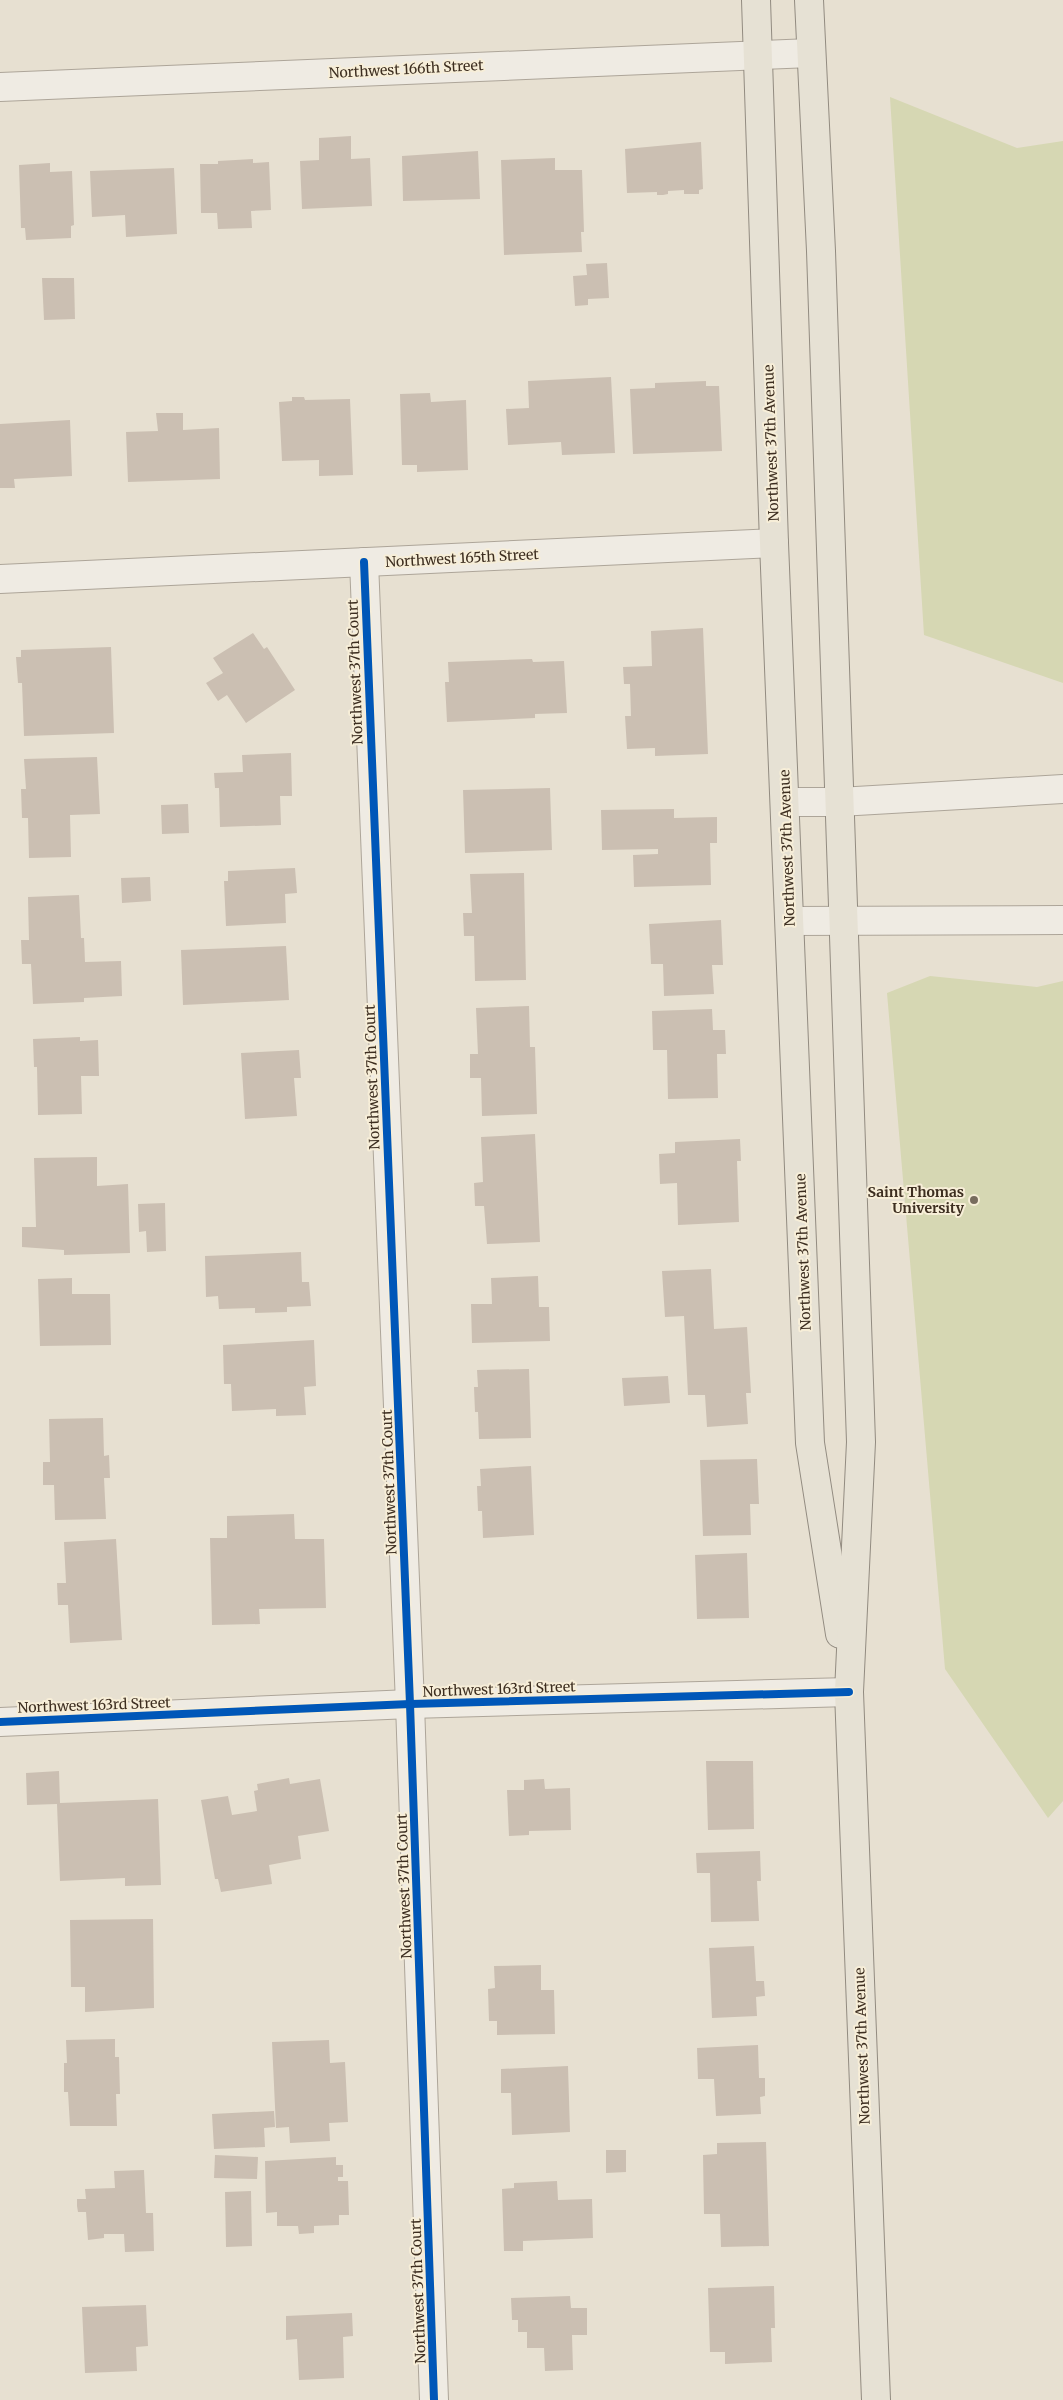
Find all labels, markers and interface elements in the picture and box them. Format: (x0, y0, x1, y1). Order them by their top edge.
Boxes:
street label: Northwest 166th Street (328, 56, 484, 82)
street label: Northwest 37th Avenue (759, 364, 783, 522)
street label: Northwest 165th Street (385, 545, 540, 571)
street label: Northwest 37th Court (343, 599, 367, 745)
street label: Northwest 37th Avenue (775, 769, 799, 927)
street label: Northwest 37th Court (360, 1004, 384, 1150)
street label: Northwest 37th Avenue (791, 1173, 815, 1331)
place label: Saint Thomas University (868, 1183, 965, 1217)
marker: Saint Thomas University (968, 1194, 980, 1206)
street label: Northwest 37th Court (377, 1409, 401, 1555)
street label: Northwest 163rd Street (422, 1677, 576, 1701)
street label: Northwest 163rd Street (17, 1693, 171, 1717)
street label: Northwest 37th Court (392, 1813, 416, 1959)
street label: Northwest 37th Avenue (850, 1967, 874, 2125)
street label: Northwest 37th Court (406, 2218, 430, 2364)

